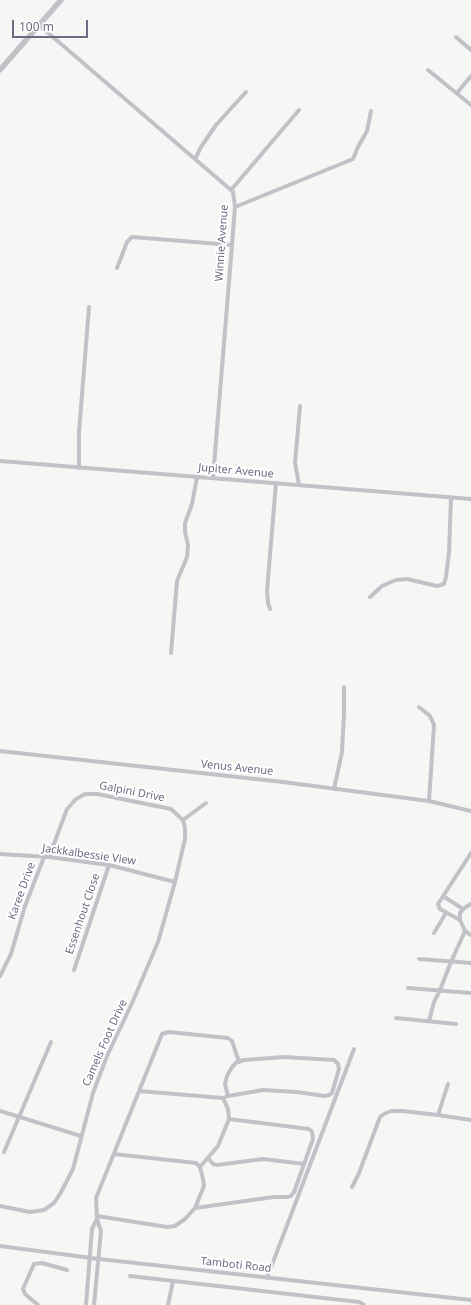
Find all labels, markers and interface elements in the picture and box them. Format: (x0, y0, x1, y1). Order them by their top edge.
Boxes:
scale bar (14, 12, 90, 38)
text: 100 m (19, 18, 54, 35)
street label: Winnie Avenue (213, 204, 231, 282)
street label: Jupiter Avenue (198, 461, 274, 481)
street label: Venus Avenue (200, 758, 274, 778)
street label: Galpini Drive (98, 779, 166, 805)
street label: Jackkalbessie View (41, 842, 137, 868)
street label: Karee Drive (6, 861, 38, 921)
street label: Essenhout Close (63, 872, 103, 956)
street label: Camels Foot Drive (80, 998, 130, 1088)
street label: Tamboti Road (200, 1255, 272, 1275)

